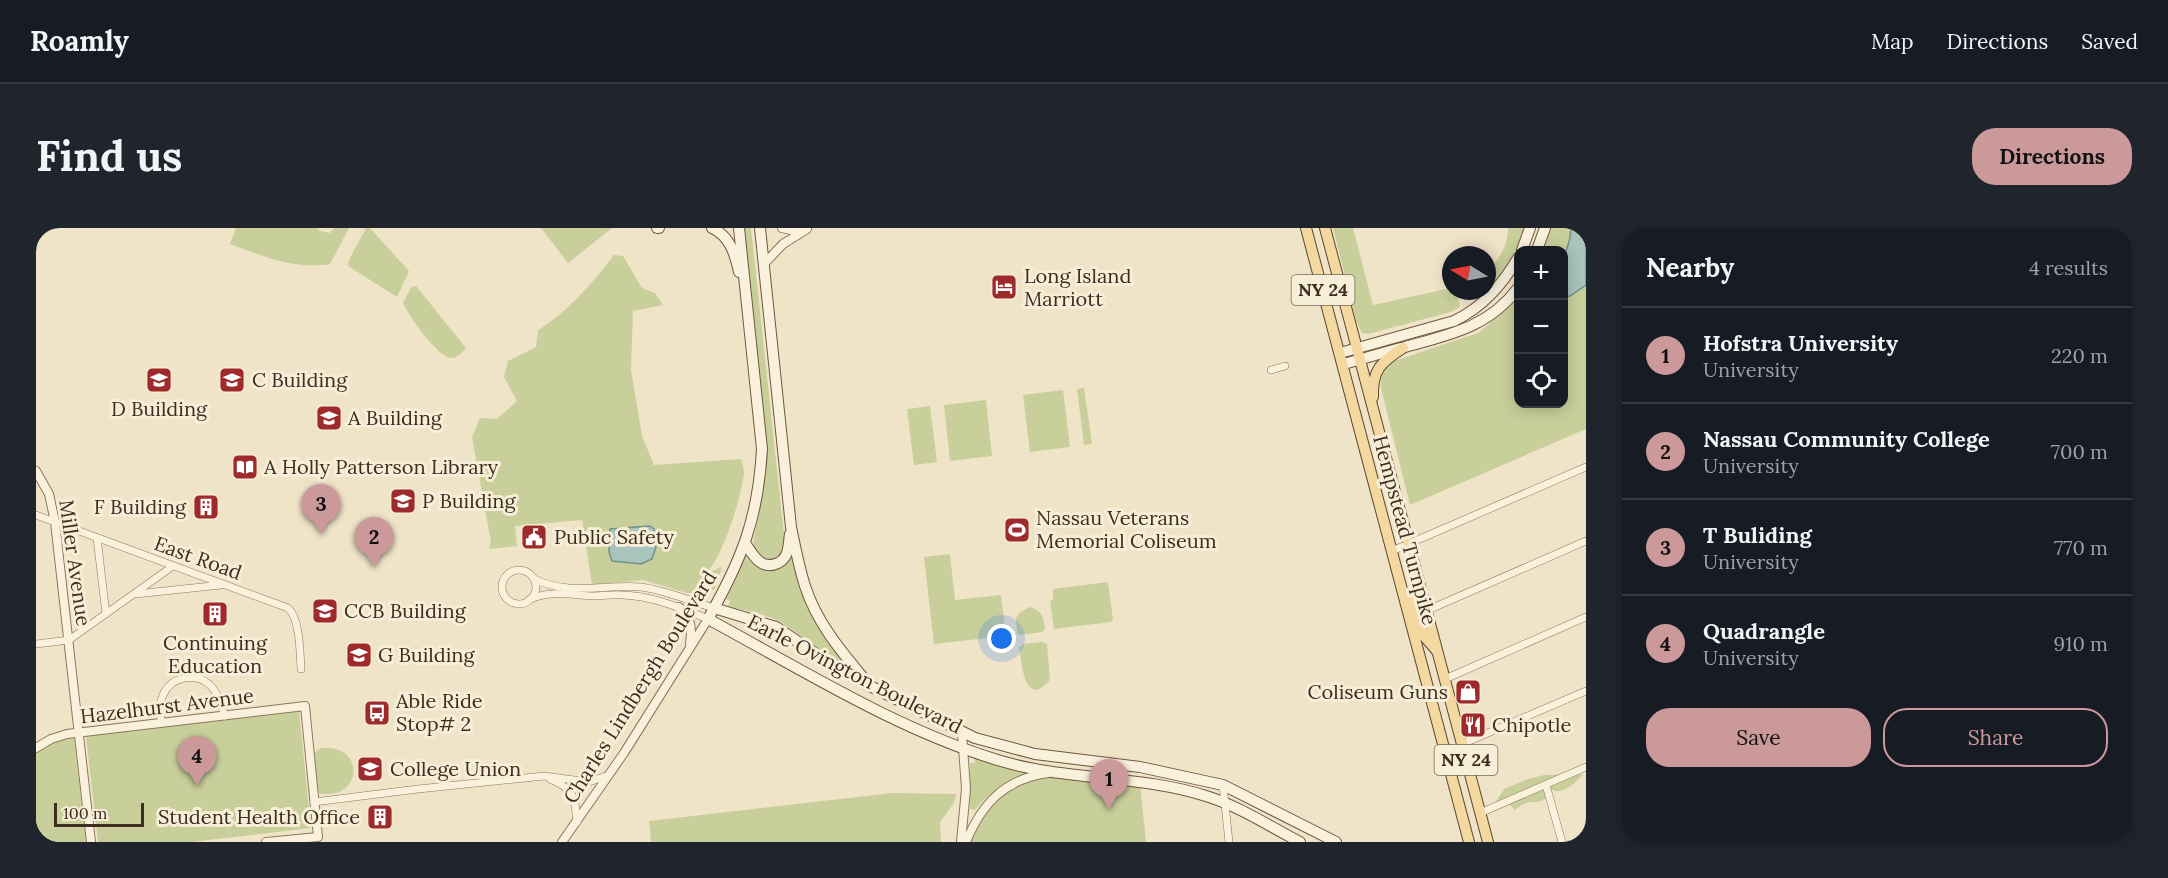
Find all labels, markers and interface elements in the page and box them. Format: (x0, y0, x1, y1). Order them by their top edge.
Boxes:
text: Roamly (30, 23, 129, 59)
text: Map (1871, 28, 1914, 55)
text: Directions (1947, 28, 2048, 55)
text: Saved (2081, 28, 2138, 55)
button: Directions (1972, 128, 2132, 185)
text: Find us (36, 129, 182, 183)
north arrow (1442, 246, 1496, 300)
map controls (1514, 246, 1568, 408)
button: + (1514, 246, 1568, 300)
text: Nearby (1646, 251, 1734, 284)
text: 4 results (2029, 255, 2108, 280)
place label: Long Island Marriott (1024, 263, 1131, 311)
hotel icon: Long Island Marriott (989, 272, 1019, 302)
road number: NY 24 (1292, 275, 1354, 305)
button: − (1514, 300, 1568, 354)
text: Hofstra University (1703, 329, 1898, 357)
text: 1 (1661, 343, 1670, 368)
text: 220 m (2051, 343, 2108, 368)
button: locate (1514, 354, 1568, 408)
text: University (1703, 357, 1799, 382)
school or university icon: D Building (144, 365, 174, 395)
school or university icon: C Building (217, 365, 247, 395)
place label: C Building (252, 367, 348, 392)
place label: D Building (111, 396, 208, 421)
school or university icon: A Building (314, 403, 344, 433)
place label: A Building (347, 405, 443, 430)
text: Nassau Community College (1703, 425, 1990, 453)
street label: Hempstead Turnpike (1368, 432, 1443, 628)
text: 2 (1660, 439, 1671, 464)
text: 700 m (2051, 439, 2108, 464)
library icon: A Holly Patterson Library (230, 452, 260, 482)
text: University (1703, 453, 1799, 478)
place label: A Holly Patterson Library (263, 454, 499, 479)
pin: 3 (302, 484, 340, 534)
school or university icon: P Building (388, 486, 418, 516)
place label: P Building (422, 488, 516, 513)
building icon: F Building (191, 492, 221, 522)
place label: F Building (94, 494, 187, 519)
street label: Miller Avenue (54, 498, 97, 628)
place label: Nassau Veterans Memorial Coliseum (1036, 505, 1217, 553)
sports icon: Nassau Veterans Memorial Coliseum (1002, 515, 1032, 545)
pin: 2 (354, 518, 394, 567)
text: T Buliding (1703, 521, 1812, 549)
public building icon: Public Safety (519, 522, 549, 552)
place label: Public Safety (554, 524, 674, 549)
street label: East Road (151, 530, 245, 585)
text: 3 (1660, 535, 1671, 560)
text: 770 m (2054, 535, 2108, 560)
text: University (1703, 549, 1799, 574)
street label: Charles Lindbergh Boulevard (558, 566, 722, 808)
school or university icon: CCB Building (310, 596, 340, 626)
place label: CCB Building (344, 598, 467, 623)
building icon: Continuing Education (200, 599, 230, 629)
street label: Earle Ovington Boulevard (744, 609, 967, 739)
text: Quadrangle (1703, 617, 1825, 645)
your location (987, 624, 1016, 653)
place label: Continuing Education (163, 630, 268, 678)
text: 4 (1660, 631, 1671, 656)
text: 910 m (2054, 631, 2108, 656)
school or university icon: G Building (344, 640, 374, 670)
place label: G Building (378, 642, 475, 667)
text: University (1703, 645, 1799, 670)
shop icon: Coliseum Guns (1453, 677, 1483, 707)
place label: Coliseum Guns (1308, 679, 1448, 704)
street label: Hazelhurst Avenue (79, 682, 255, 729)
place label: Able Ride Stop# 2 (395, 688, 483, 736)
bus stop icon: Able Ride Stop# 2 (362, 698, 392, 728)
button: Save (1646, 708, 1871, 767)
button: Share (1883, 708, 2108, 767)
restaurant icon: Chipotle (1458, 710, 1488, 740)
place label: Chipotle (1492, 712, 1571, 737)
pin: 4 (178, 736, 216, 786)
road number: NY 24 (1434, 745, 1498, 775)
school or university icon: College Union (355, 754, 385, 784)
place label: College Union (390, 756, 521, 781)
pin: 1 (1090, 760, 1128, 809)
scale bar (54, 800, 144, 828)
building icon: Student Health Office (365, 802, 395, 832)
text: 100 m (63, 803, 107, 823)
place label: Student Health Office (158, 804, 360, 829)

